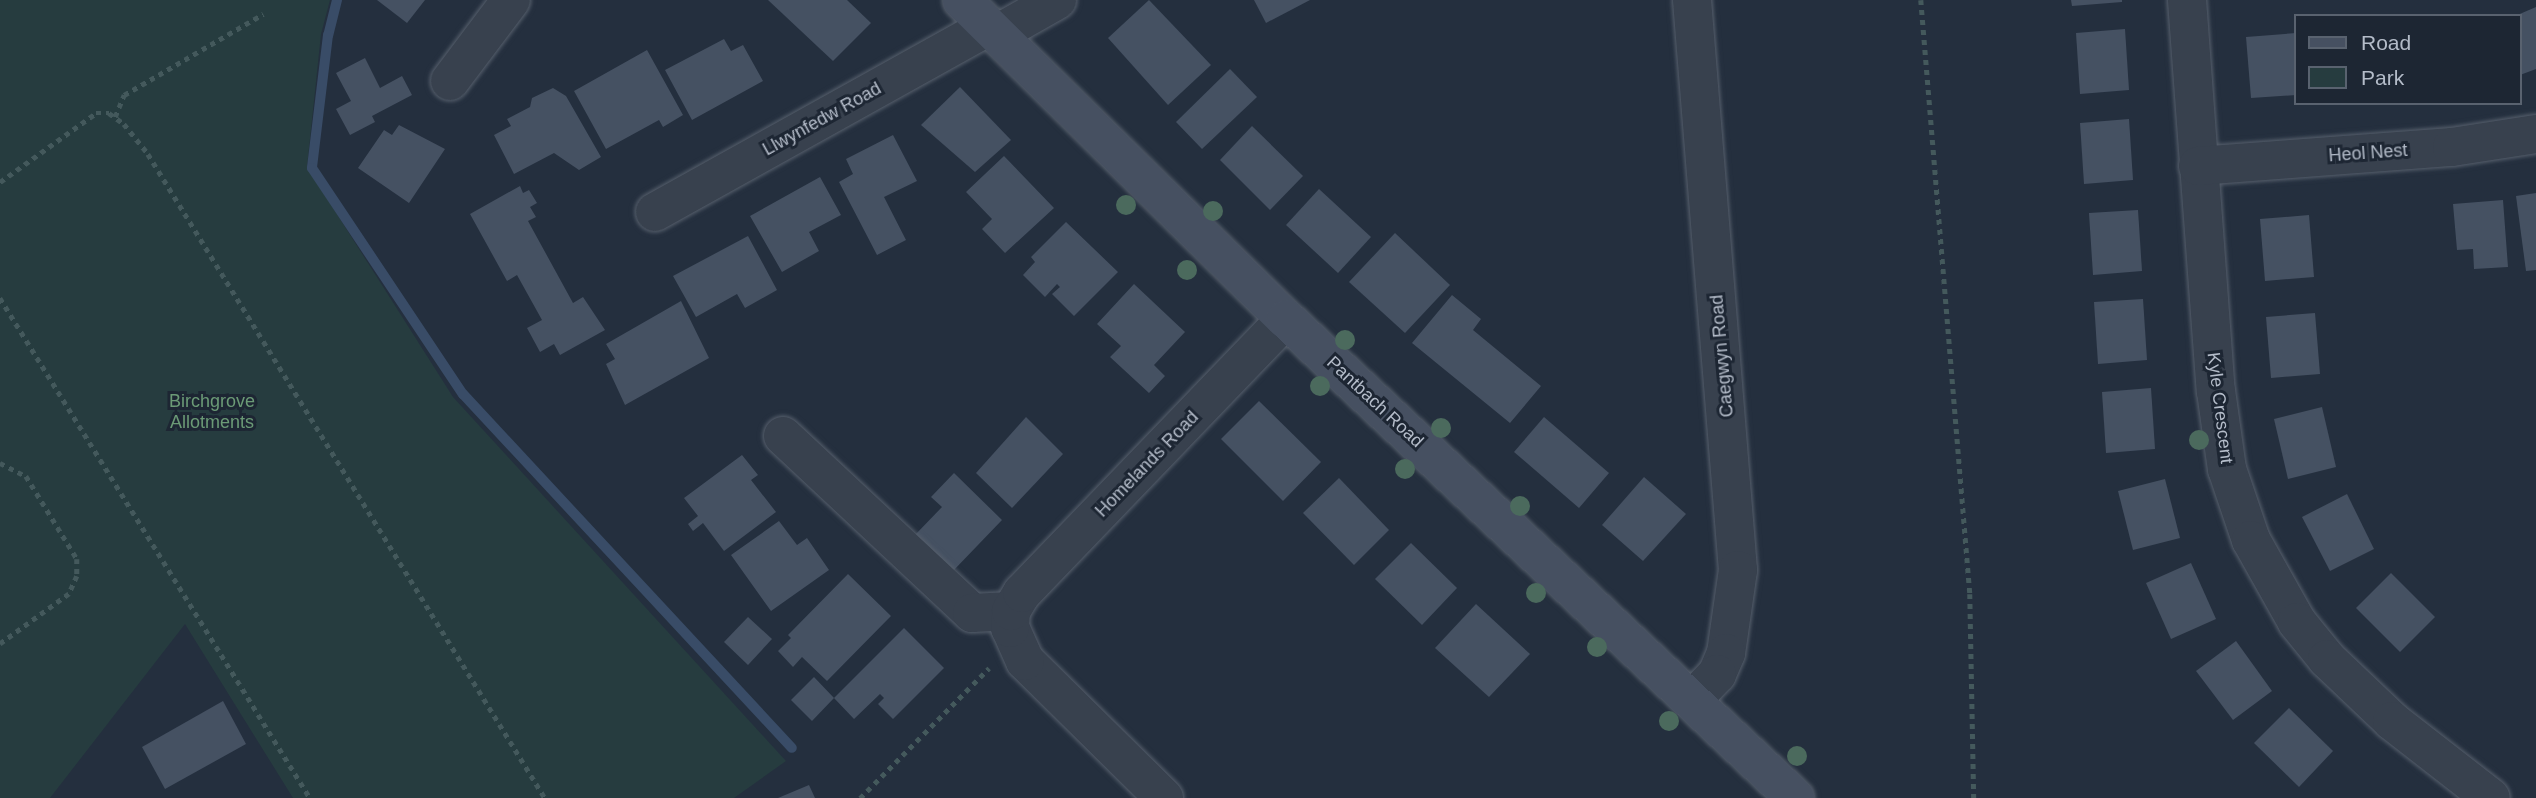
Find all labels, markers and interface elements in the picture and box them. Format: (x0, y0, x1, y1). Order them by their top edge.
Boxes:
legend (2294, 14, 2522, 105)
text: Road (2361, 31, 2411, 54)
text: Park (2361, 66, 2404, 89)
street label: Llwynfedw Road (759, 78, 885, 160)
street label: Heol Nest (2328, 139, 2408, 167)
street label: Caegwyn Road (1706, 294, 1738, 418)
street label: Kyle Crescent (2202, 351, 2238, 465)
street label: Pantbach Road (1322, 352, 1428, 452)
park label: Birchgrove Allotments (169, 391, 255, 434)
street label: Homelands Road (1091, 406, 1203, 522)

